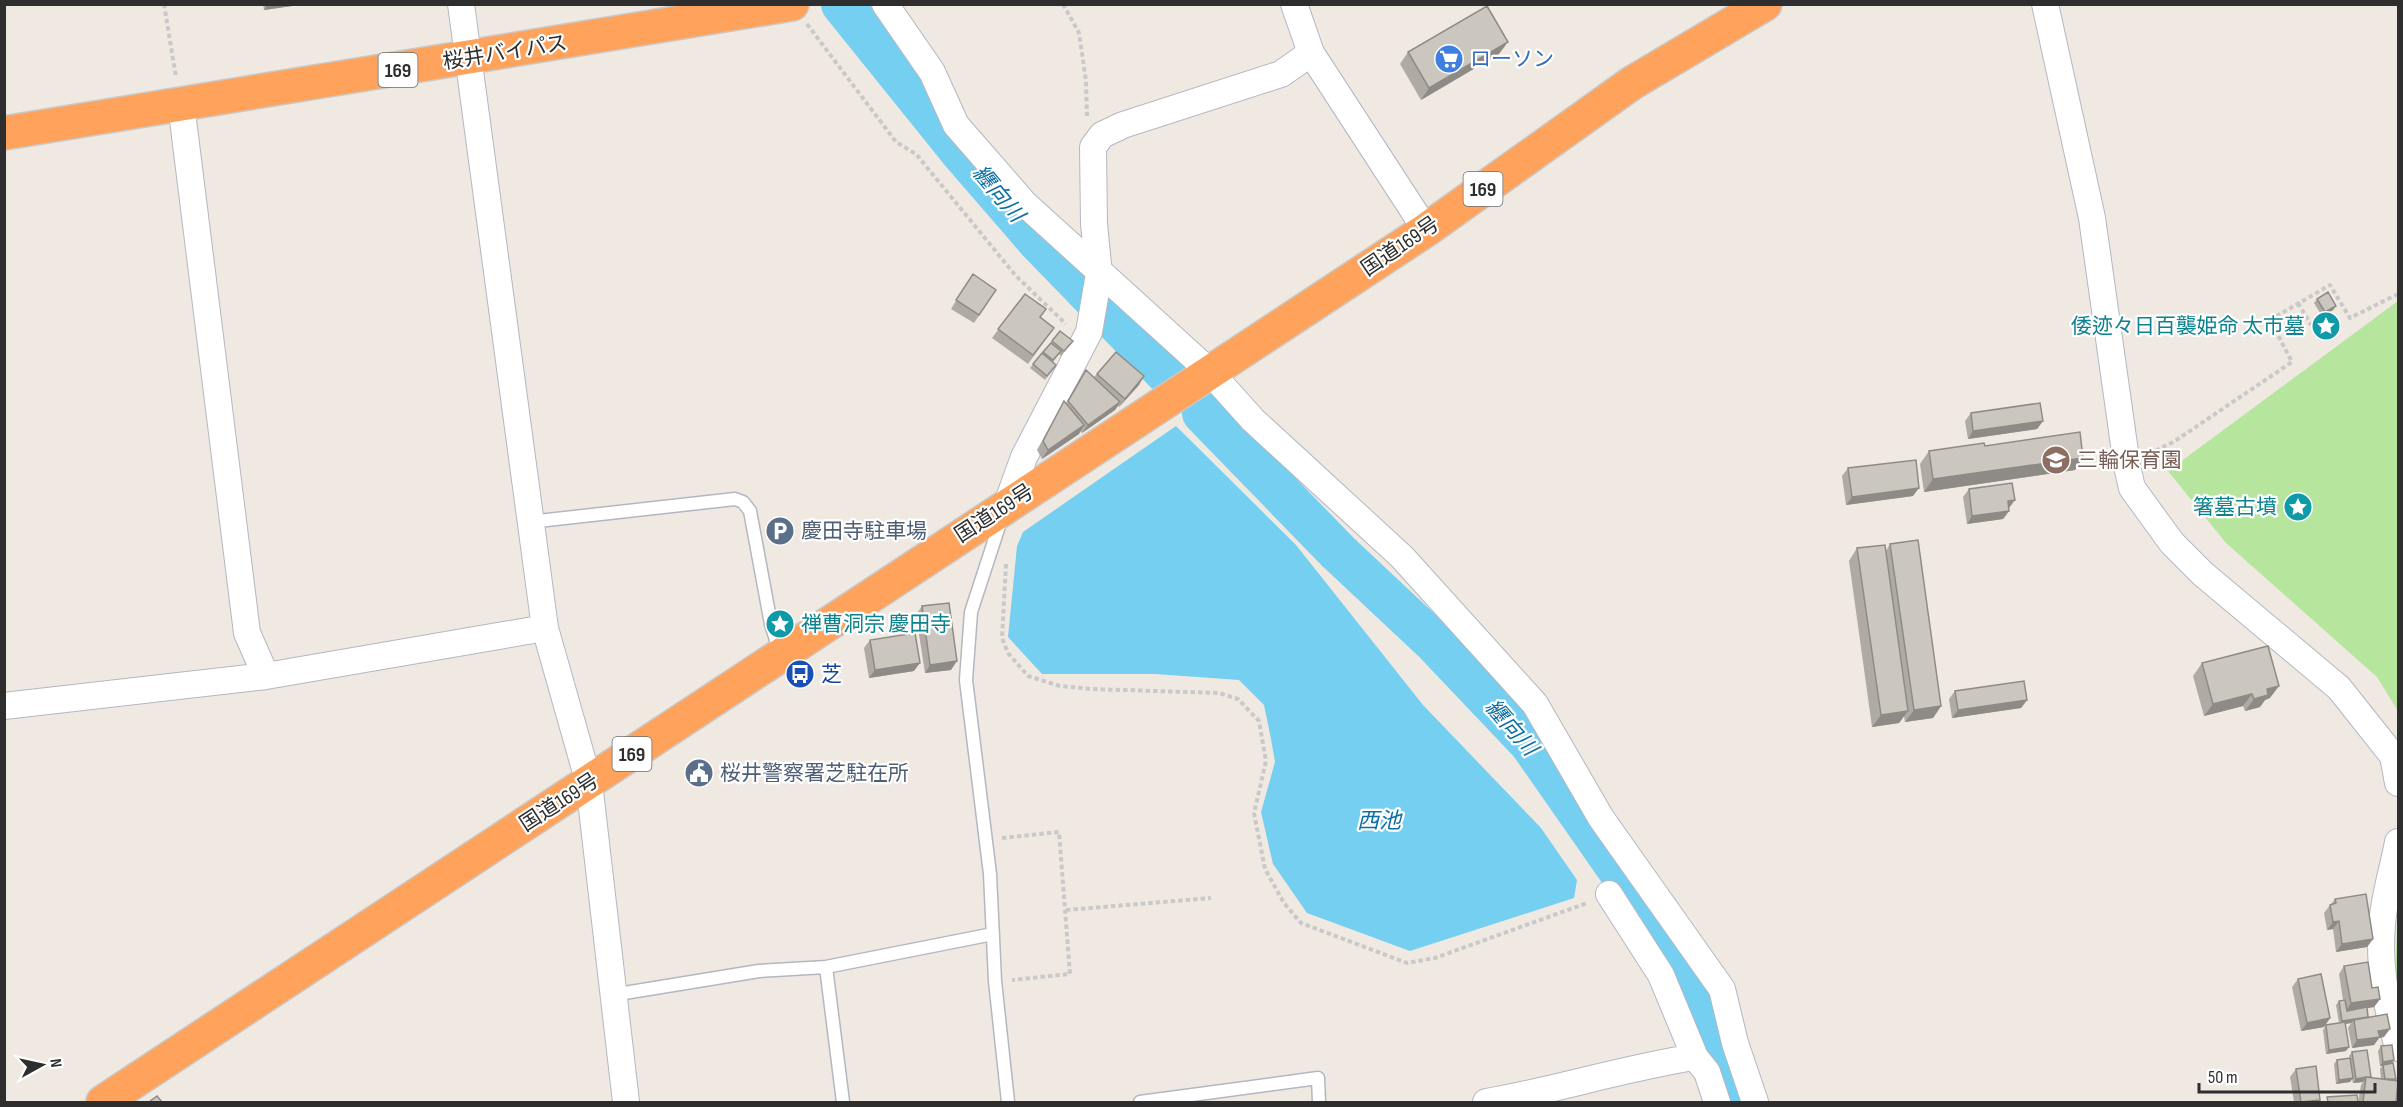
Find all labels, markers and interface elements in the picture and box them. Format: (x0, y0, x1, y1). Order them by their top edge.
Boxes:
street label: 桜井バイパス (441, 30, 569, 75)
supermarket icon: ローソン (1433, 43, 1465, 75)
place label: ローソン (1470, 47, 1554, 72)
road number: 169 (378, 53, 418, 87)
water label: 纒向川 (966, 160, 1031, 229)
road number: 169 (1464, 172, 1502, 206)
street label: 国道169号 (1357, 211, 1444, 282)
place icon: 倭迹々日百襲姫命 太市墓 (2310, 310, 2342, 342)
place label: 倭迹々日百襲姫命 太市墓 (2071, 314, 2305, 339)
school or university icon: 三輪保育園 (2040, 444, 2072, 476)
place label: 三輪保育園 (2077, 448, 2182, 473)
street label: 国道169号 (950, 479, 1038, 548)
place icon: 箸墓古墳 (2282, 491, 2314, 523)
place label: 箸墓古墳 (2193, 495, 2277, 520)
parking icon: 慶田寺駐車場 (764, 515, 796, 547)
place label: 慶田寺駐車場 (801, 519, 927, 544)
place icon: 禅曹洞宗 慶田寺 (764, 608, 796, 640)
place label: 禅曹洞宗 慶田寺 (801, 612, 951, 637)
bus stop icon: 芝 (784, 658, 816, 690)
place label: 芝 (821, 662, 842, 687)
water label: 纒向川 (1479, 694, 1544, 763)
road number: 169 (612, 737, 652, 771)
public building icon: 桜井警察署芝駐在所 (683, 757, 715, 789)
place label: 桜井警察署芝駐在所 (720, 761, 909, 786)
street label: 国道169号 (515, 768, 603, 837)
water label: 西池 (1357, 808, 1403, 835)
north arrow (12, 1035, 72, 1095)
scale bar (2199, 1056, 2374, 1094)
text: N (45, 1058, 65, 1069)
text: 50 m (2208, 1067, 2238, 1088)

